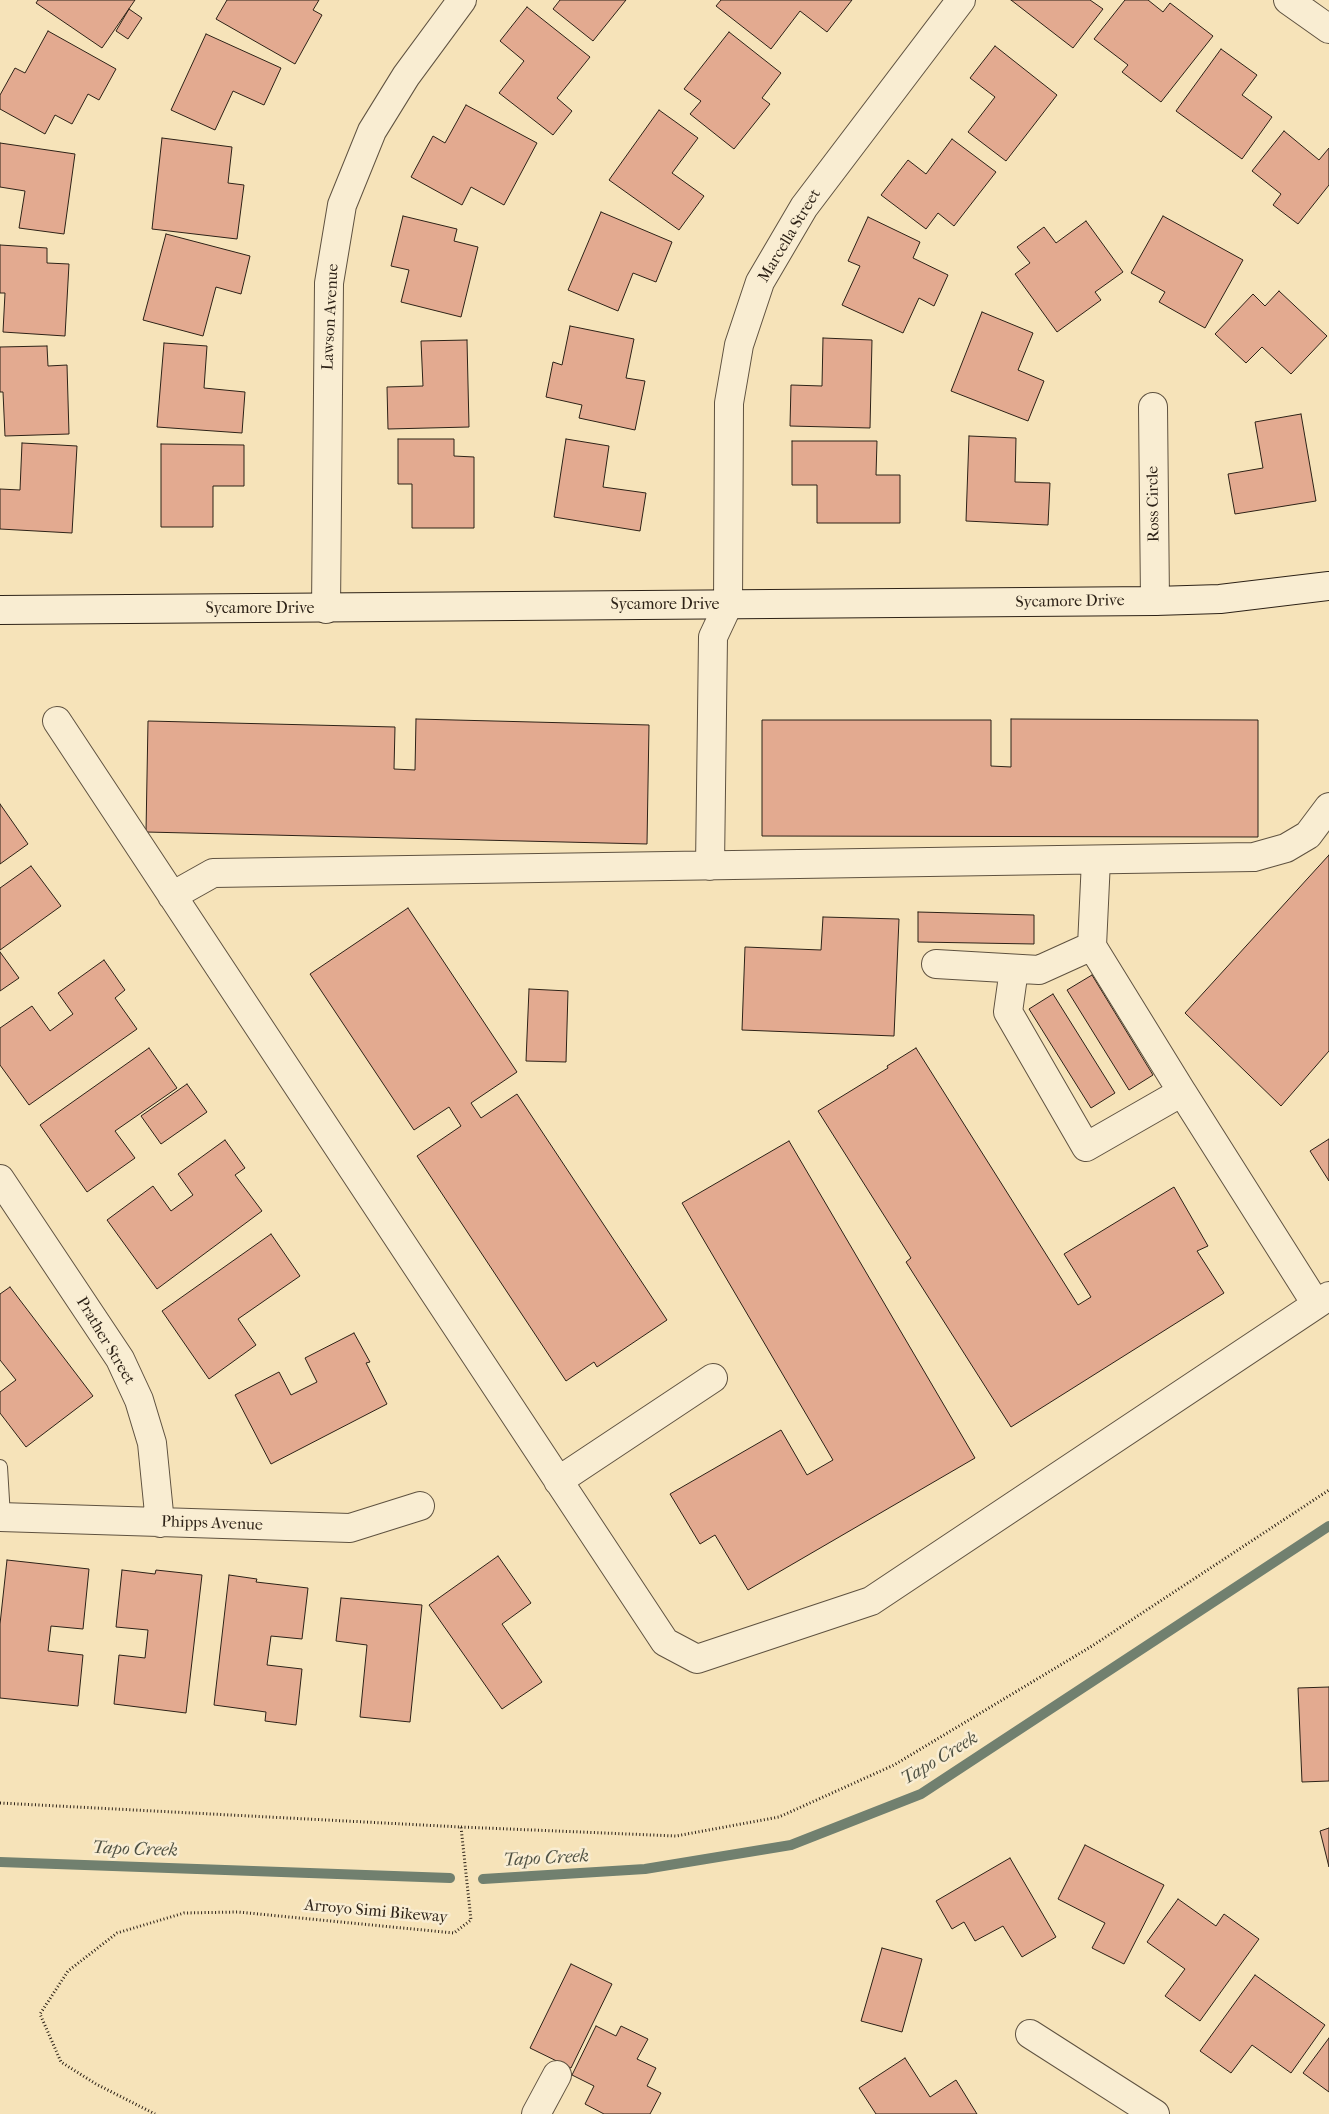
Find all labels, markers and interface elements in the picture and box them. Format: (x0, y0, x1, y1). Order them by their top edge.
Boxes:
street label: Marcella Street (755, 186, 825, 286)
street label: Lawson Avenue (319, 263, 343, 371)
street label: Ross Circle (1144, 466, 1164, 542)
street label: Sycamore Drive (1015, 591, 1125, 613)
street label: Sycamore Drive (610, 595, 720, 615)
street label: Sycamore Drive (205, 599, 315, 619)
street label: Prather Street (71, 1294, 139, 1388)
street label: Phipps Avenue (161, 1513, 263, 1535)
water label: Tapo Creek (898, 1728, 982, 1790)
water label: Tapo Creek (92, 1838, 178, 1862)
water label: Tapo Creek (503, 1846, 589, 1872)
street label: Arroyo Simi Bikeway (303, 1896, 449, 1928)

